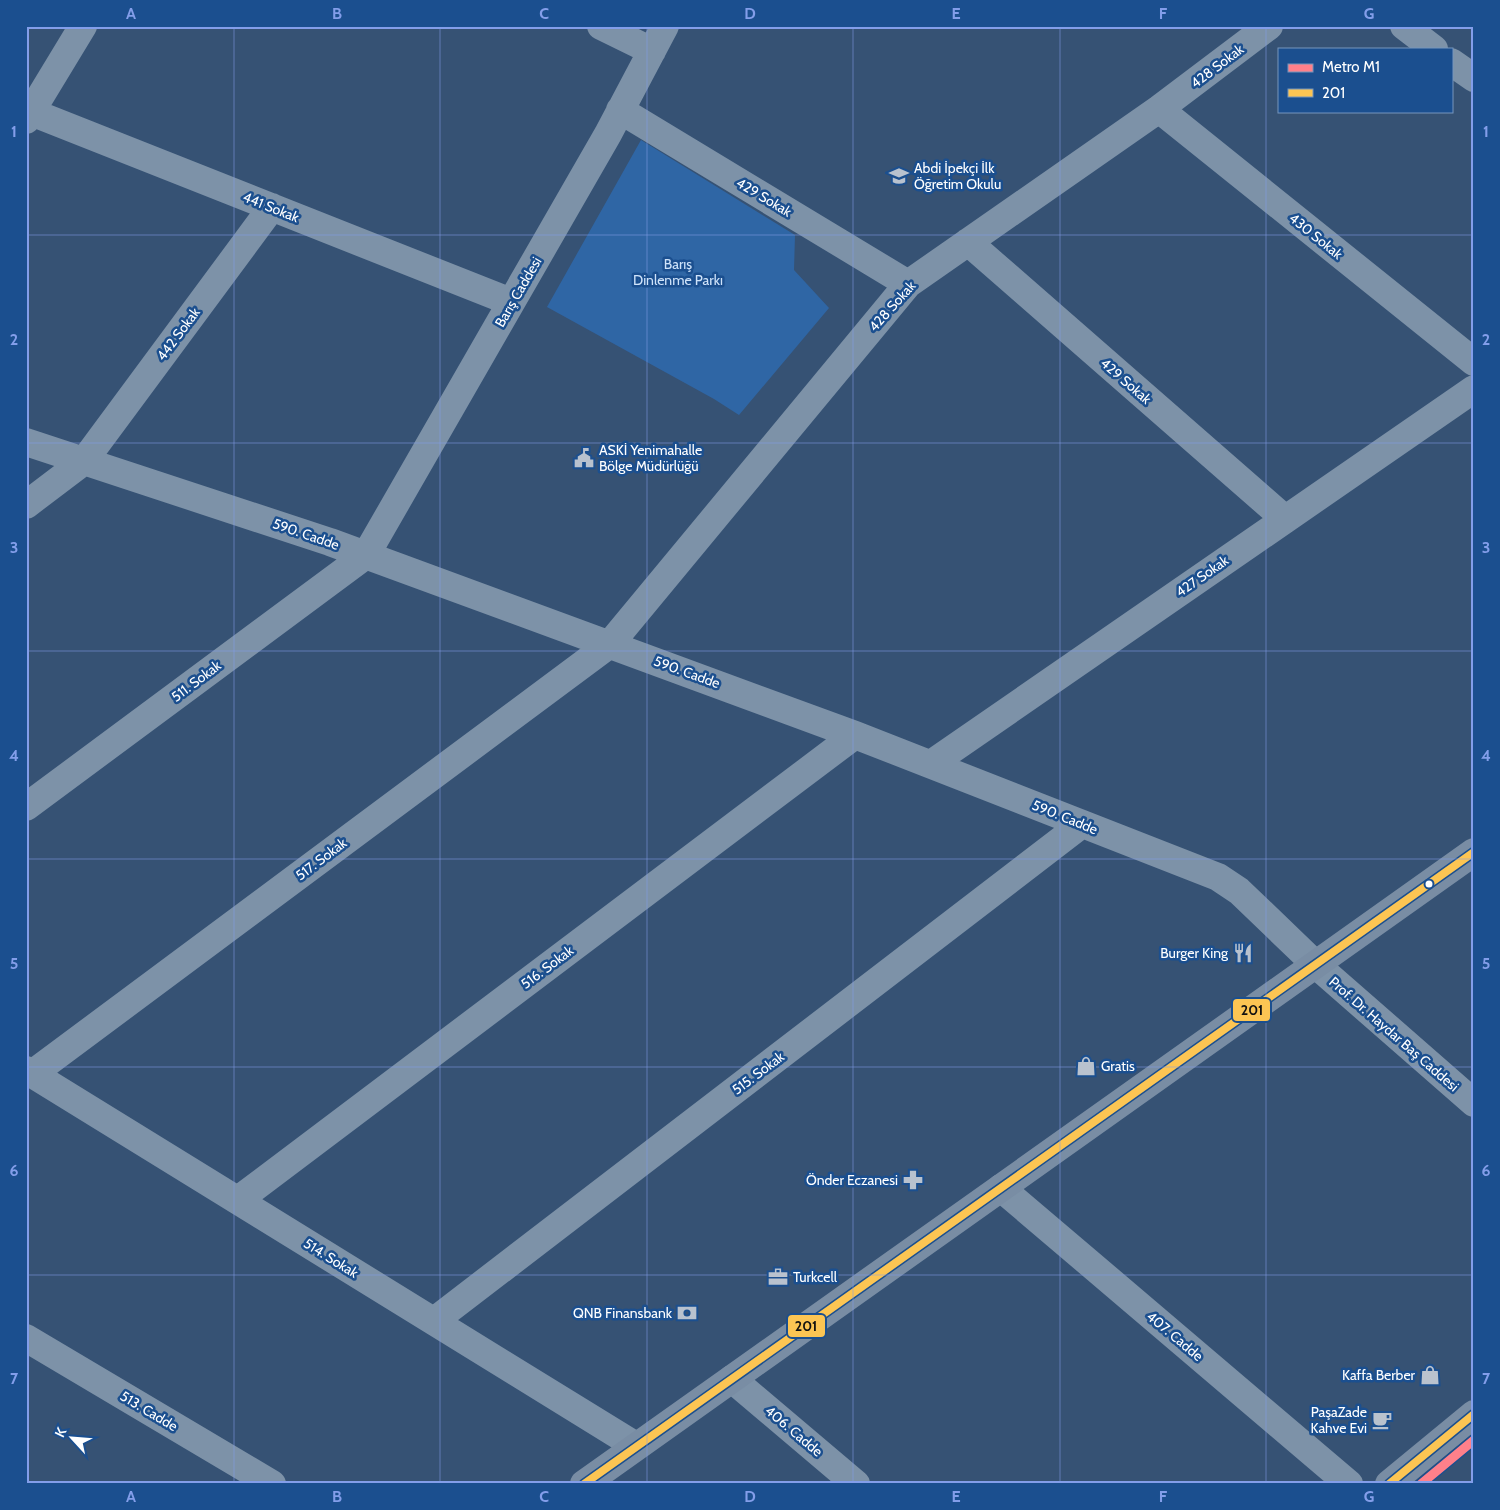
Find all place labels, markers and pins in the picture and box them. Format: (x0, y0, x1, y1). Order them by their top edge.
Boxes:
place label: Abdi İpekçi İlk Öğretim Okulu (914, 159, 1001, 193)
school or university icon: Abdi İpekçi İlk Öğretim Okulu (888, 165, 910, 187)
place label: ASKİ Yenimahalle Bölge Müdürlüğü (599, 441, 702, 475)
public building icon: ASKİ Yenimahalle Bölge Müdürlüğü (573, 447, 595, 469)
unlabelled marker (1424, 879, 1434, 889)
restaurant icon: Burger King (1232, 942, 1254, 964)
place label: Burger King (1160, 944, 1229, 962)
shop icon: Gratis (1075, 1055, 1097, 1077)
place label: Gratis (1101, 1057, 1135, 1075)
pharmacy icon: Önder Eczanesi (902, 1169, 924, 1191)
place label: Önder Eczanesi (806, 1171, 898, 1189)
office icon: Turkcell (767, 1266, 789, 1288)
place label: Turkcell (793, 1268, 838, 1286)
bank icon: QNB Finansbank (676, 1302, 698, 1324)
place label: QNB Finansbank (573, 1304, 673, 1322)
shop icon: Kaffa Berber (1419, 1364, 1441, 1386)
place label: Kaffa Berber (1342, 1366, 1416, 1384)
place label: PaşaZade Kahve Evi (1310, 1403, 1367, 1437)
cafe icon: PaşaZade Kahve Evi (1371, 1409, 1393, 1431)

